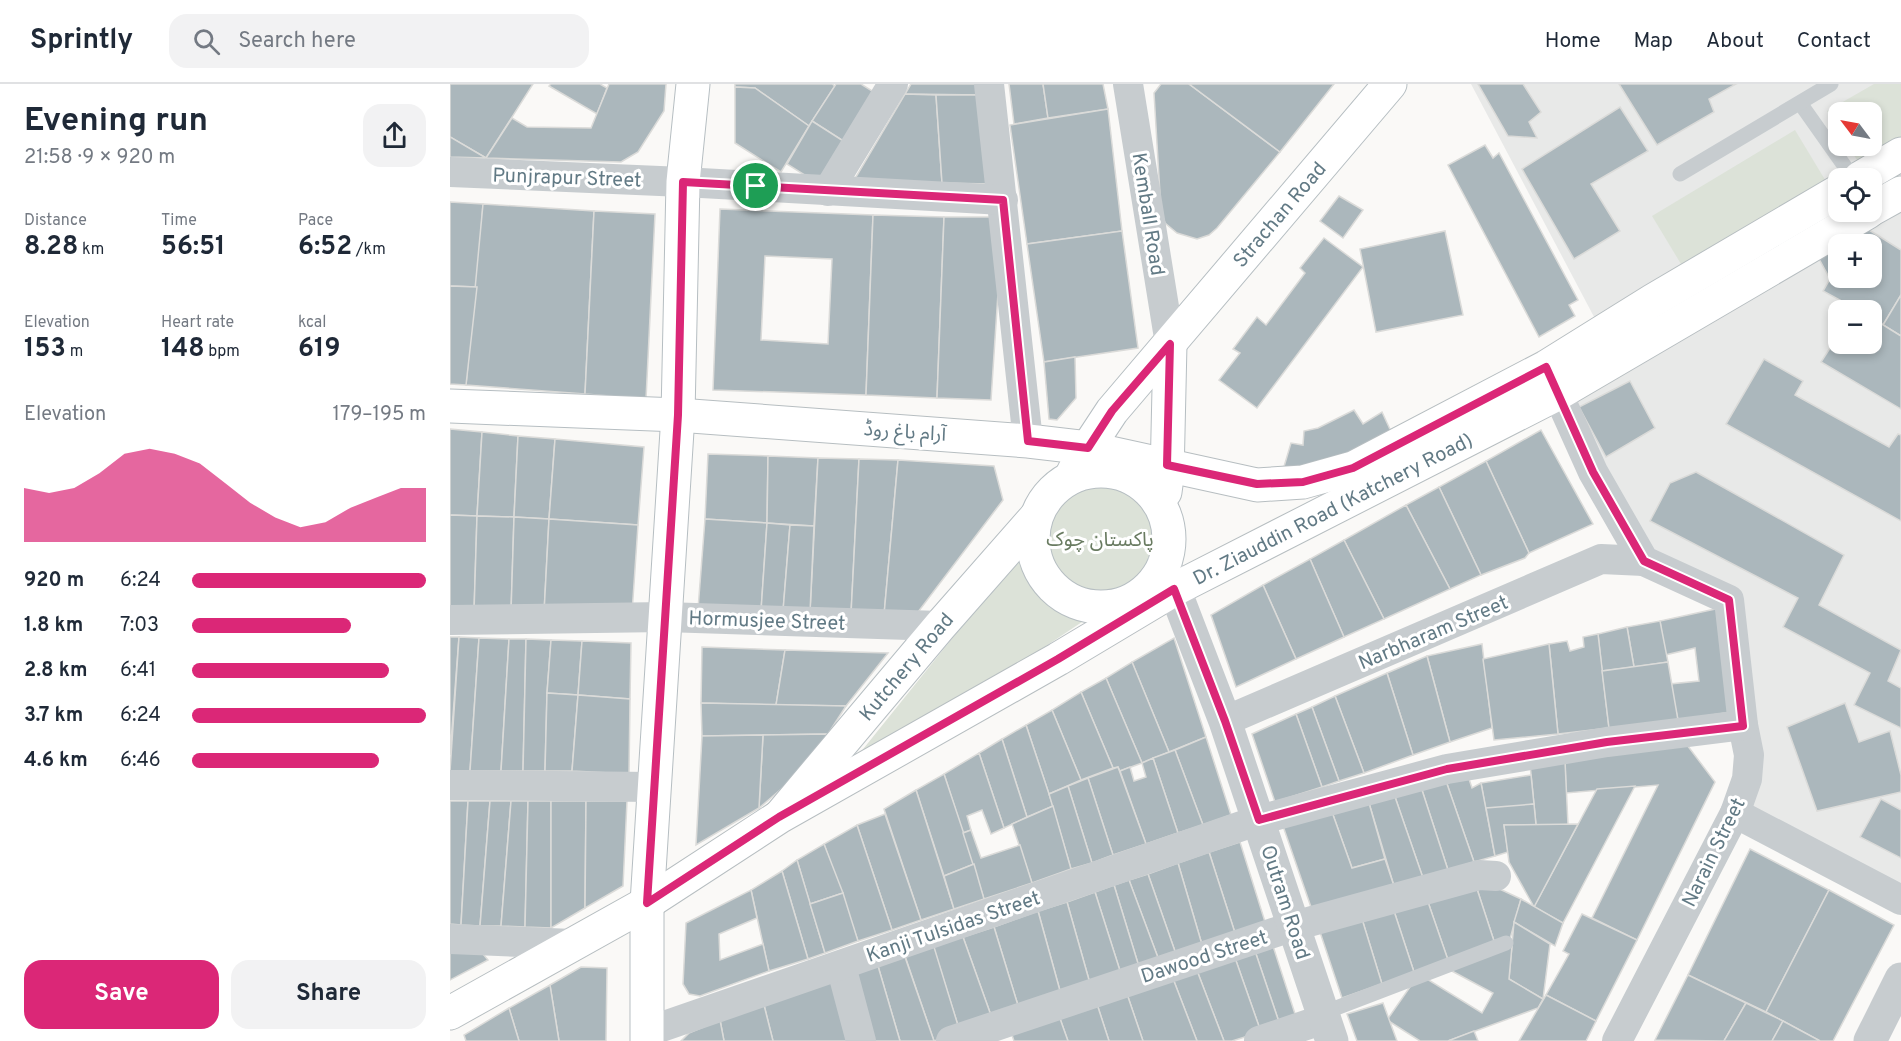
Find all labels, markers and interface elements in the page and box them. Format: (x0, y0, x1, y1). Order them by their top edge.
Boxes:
search box (169, 14, 589, 68)
text: Sprintly (30, 23, 133, 59)
icon: search (190, 25, 223, 58)
text: Search here (238, 28, 356, 55)
text: Home (1545, 28, 1601, 55)
text: Map (1634, 28, 1673, 55)
text: About (1706, 28, 1764, 55)
text: Contact (1797, 28, 1871, 55)
text: Evening run (24, 101, 208, 143)
north arrow (1828, 102, 1882, 156)
map controls (1828, 102, 1882, 354)
button: share (363, 104, 426, 167)
text: 21:58 · 9 × 920 m (24, 145, 175, 171)
street label: Kemball Road (1124, 151, 1170, 278)
street label: Strachan Road (1228, 157, 1333, 274)
pin (730, 160, 781, 211)
street label: Punjrapur Street (492, 163, 642, 195)
button: locate (1828, 168, 1882, 222)
icon: arrive (739, 169, 772, 202)
text: Distance (24, 211, 87, 231)
text: Time (161, 211, 197, 231)
text: Pace (298, 211, 333, 231)
text: 8.28 (24, 231, 78, 264)
text: 56:51 (161, 231, 225, 264)
text: 6:52 (298, 231, 352, 264)
button: + (1828, 234, 1882, 288)
text: km (78, 240, 104, 260)
text: /km (352, 240, 386, 260)
button: − (1828, 300, 1882, 354)
text: Elevation (24, 313, 90, 333)
text: Heart rate (161, 313, 234, 333)
text: kcal (298, 313, 326, 333)
text: 153 (24, 333, 66, 366)
text: 148 (161, 333, 205, 366)
text: 619 (298, 333, 340, 366)
text: m (66, 342, 83, 362)
text: bpm (205, 342, 240, 362)
text: Elevation (24, 402, 106, 428)
text: 179–195 m (333, 402, 426, 428)
street label: آرام باغ روڈ (863, 417, 948, 449)
street label: Dr. Ziauddin Road (Katchery Road) (1189, 428, 1478, 593)
park label: پاکستان چوک (1046, 528, 1154, 554)
text: 920 m (24, 568, 84, 594)
text: 6:24 (120, 568, 161, 594)
street label: Narbharam Street (1355, 591, 1513, 677)
street label: Hormusjee Street (688, 606, 846, 638)
street label: Kutchery Road (854, 608, 960, 727)
text: 1.8 km (24, 613, 83, 639)
text: 7:03 (120, 613, 159, 639)
text: 2.8 km (24, 658, 87, 684)
text: 6:41 (120, 658, 156, 684)
text: 3.7 km (24, 703, 83, 729)
text: 6:24 (120, 703, 161, 729)
text: 4.6 km (24, 748, 88, 774)
text: 6:46 (120, 748, 161, 774)
street label: Narain Street (1677, 794, 1752, 912)
street label: Outram Road (1253, 842, 1315, 963)
street label: Kanji Tulsidas Street (863, 886, 1044, 970)
street label: Dawood Street (1138, 925, 1271, 991)
button: Save (24, 960, 219, 1029)
button: Share (231, 960, 426, 1029)

